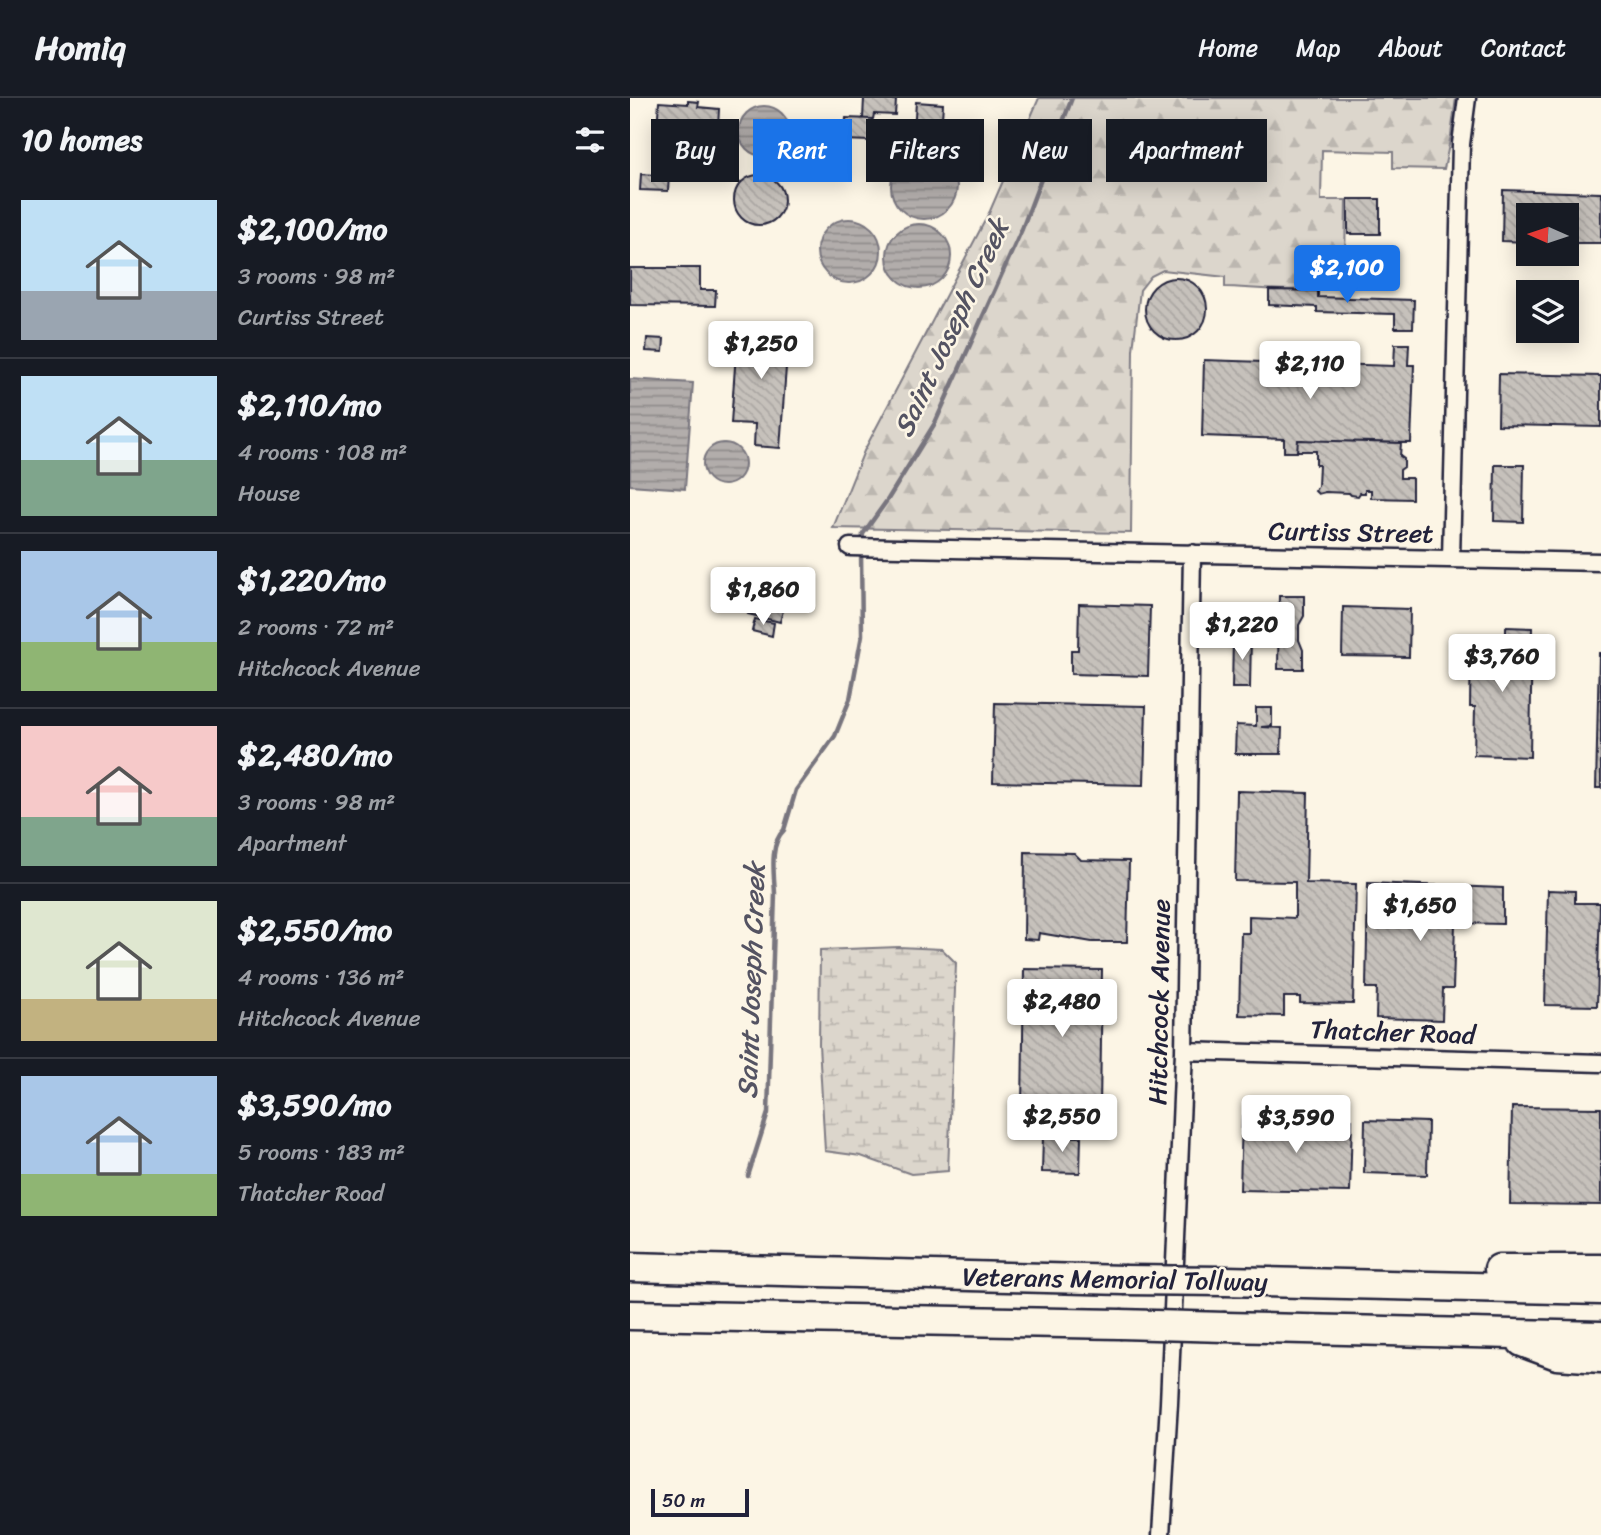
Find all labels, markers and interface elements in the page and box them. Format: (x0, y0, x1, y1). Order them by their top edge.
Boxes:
text: Homiq (35, 19, 126, 77)
text: Home (1198, 27, 1258, 69)
text: Map (1296, 27, 1340, 69)
text: About (1378, 27, 1443, 69)
text: Contact (1481, 27, 1566, 69)
text: 10 homes (21, 113, 142, 167)
chip: Buy (651, 119, 739, 182)
chip: Rent (753, 119, 852, 182)
chip: Filters (866, 119, 984, 182)
chip: New (998, 119, 1092, 182)
chip: Apartment (1106, 119, 1267, 182)
icon: filters (571, 121, 609, 159)
text: $2,100/mo (238, 202, 388, 256)
north arrow (1516, 203, 1578, 266)
map controls (1516, 203, 1579, 343)
water label: Saint Joseph Creek (879, 208, 1024, 445)
icon: home (77, 228, 161, 312)
pin: $2,100 (1290, 246, 1404, 305)
text: $2,100 (1310, 247, 1384, 288)
text: 3 rooms · 98 m² (238, 256, 395, 297)
button: layers (1516, 280, 1579, 343)
text: Curtiss Street (238, 297, 384, 338)
pin: $1,250 (704, 322, 818, 381)
text: $1,250 (724, 323, 798, 364)
pin: $2,110 (1253, 342, 1367, 401)
text: $2,110 (1275, 343, 1345, 384)
text: $2,110/mo (238, 378, 381, 432)
icon: home (77, 404, 161, 488)
text: 4 rooms · 108 m² (238, 432, 407, 473)
text: House (238, 473, 300, 514)
street label: Curtiss Street (1268, 508, 1434, 556)
text: $1,220/mo (238, 553, 386, 607)
pin: $1,860 (706, 568, 820, 627)
text: $1,860 (726, 569, 800, 610)
icon: home (77, 579, 161, 663)
pin: $1,220 (1185, 602, 1299, 662)
text: $1,220 (1206, 604, 1278, 645)
text: 2 rooms · 72 m² (238, 607, 394, 648)
pin: $3,760 (1445, 634, 1559, 694)
text: $3,760 (1464, 636, 1540, 677)
text: Hitchcock Avenue (238, 648, 420, 689)
text: $2,480/mo (238, 728, 393, 782)
icon: home (77, 754, 161, 838)
text: 3 rooms · 98 m² (238, 782, 395, 823)
text: Apartment (238, 823, 347, 864)
water label: Saint Joseph Creek (722, 859, 780, 1099)
pin: $1,650 (1363, 884, 1477, 943)
text: $1,650 (1383, 885, 1457, 926)
street label: Hitchcock Avenue (1134, 898, 1184, 1106)
text: $2,550/mo (238, 903, 392, 957)
icon: home (77, 929, 161, 1013)
text: 4 rooms · 136 m² (238, 957, 405, 998)
pin: $2,480 (1005, 979, 1119, 1039)
text: $2,480 (1023, 981, 1101, 1022)
text: Hitchcock Avenue (238, 998, 420, 1039)
street label: Thatcher Road (1310, 1006, 1479, 1058)
text: $3,590/mo (238, 1078, 392, 1132)
pin: $2,550 (1005, 1094, 1119, 1154)
text: $2,550 (1023, 1096, 1101, 1137)
pin: $3,590 (1239, 1096, 1353, 1155)
text: $3,590 (1257, 1097, 1335, 1138)
icon: home (77, 1104, 161, 1188)
text: 5 rooms · 183 m² (238, 1132, 405, 1173)
text: Thatcher Road (238, 1173, 384, 1214)
street label: Veterans Memorial Tollway (962, 1253, 1269, 1305)
text: 50 m (662, 1484, 705, 1517)
scale bar (651, 1486, 749, 1518)

